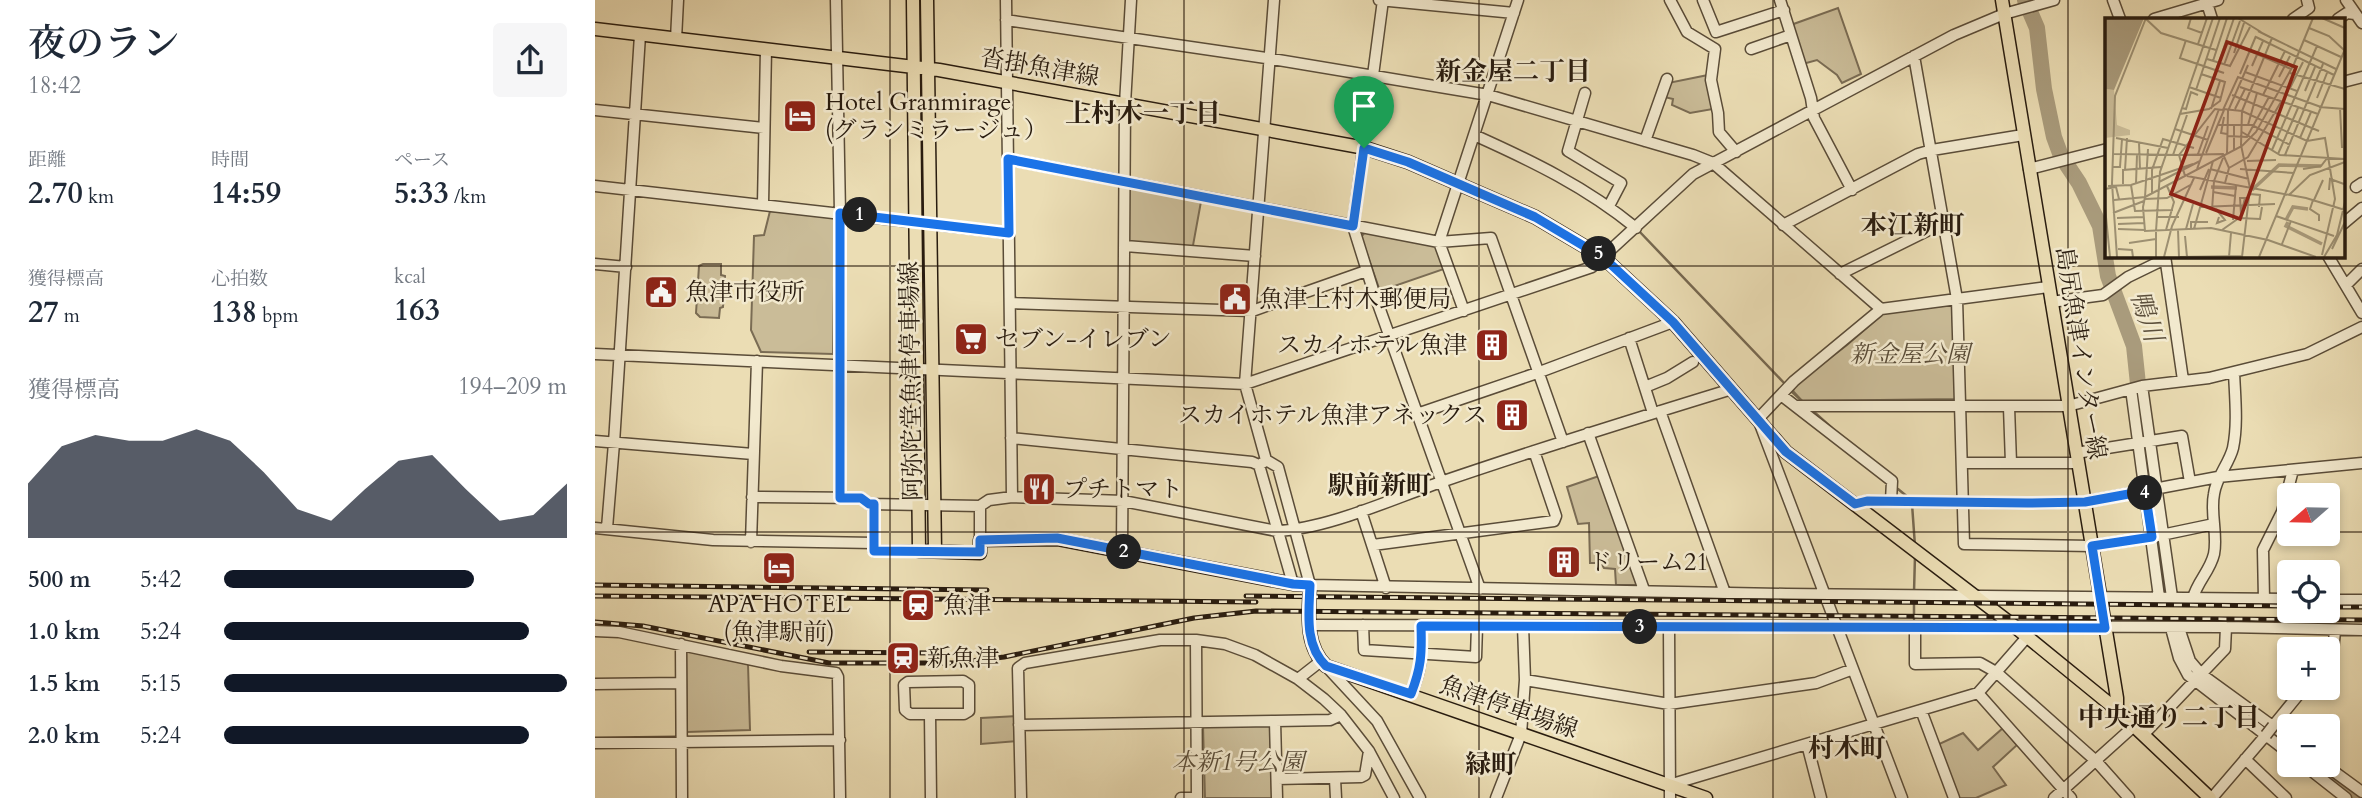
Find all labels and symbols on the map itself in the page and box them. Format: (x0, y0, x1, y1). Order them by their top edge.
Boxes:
inset map (2105, 18, 2345, 257)
street label: 沓掛魚津線 (978, 41, 1102, 94)
district label: 新金屋二丁目 (1435, 54, 1591, 89)
pin (1334, 76, 1394, 148)
place label: Hotel Granmirage (グランミラージュ） (825, 86, 1048, 147)
district label: 上村木一丁目 (1065, 96, 1221, 131)
hotel icon: Hotel Granmirage (グランミラージュ） (781, 97, 819, 135)
pin: 1 (842, 198, 877, 232)
district label: 本江新町 (1861, 208, 1965, 243)
pin: 5 (1581, 236, 1616, 272)
street label: 島尻魚津インター線 (2047, 244, 2114, 462)
street label: 阿弥陀堂魚津停車場線 (893, 261, 930, 501)
public building icon: 魚津市役所 (642, 273, 680, 311)
place label: 魚津市役所 (685, 276, 805, 309)
public building icon: 魚津上村木郵便局 (1216, 280, 1254, 318)
place label: 魚津上村木郵便局 (1259, 283, 1451, 316)
water label: 鴨川 (2122, 286, 2172, 349)
supermarket icon: セブン-イレブン (952, 320, 990, 358)
place label: セブン-イレブン (995, 323, 1172, 356)
building icon: スカイホテル魚津 (1473, 326, 1511, 364)
place label: スカイホテル魚津 (1277, 329, 1467, 362)
park label: 新金屋公園 (1850, 338, 1974, 371)
building icon: スカイホテル魚津アネックス (1493, 396, 1531, 434)
place label: スカイホテル魚津アネックス (1178, 399, 1487, 432)
district label: 駅前新町 (1328, 468, 1432, 503)
restaurant icon: プチトマト (1020, 470, 1058, 508)
place label: プチトマト (1063, 473, 1183, 506)
pin: 4 (2127, 476, 2163, 510)
north arrow (2277, 483, 2340, 546)
pin: 2 (1107, 534, 1141, 570)
building icon: ドリーム21 (1545, 543, 1583, 581)
place label: ドリーム21 (1588, 546, 1709, 579)
hotel icon: APA HOTEL (魚津駅前) (760, 549, 798, 587)
station icon: 魚津 (899, 586, 937, 624)
place label: APA HOTEL (魚津駅前) (708, 588, 851, 649)
place label: 魚津 (943, 589, 991, 622)
pin: 3 (1623, 610, 1657, 644)
station icon: 新魚津 (884, 639, 922, 677)
place label: 新魚津 (927, 642, 999, 675)
street label: 魚津停車場線 (1435, 668, 1582, 747)
district label: 中央通り二丁目 (2078, 700, 2260, 735)
district label: 村木町 (1808, 731, 1886, 766)
park label: 本新1号公園 (1172, 746, 1308, 779)
district label: 緑町 (1465, 747, 1517, 782)

